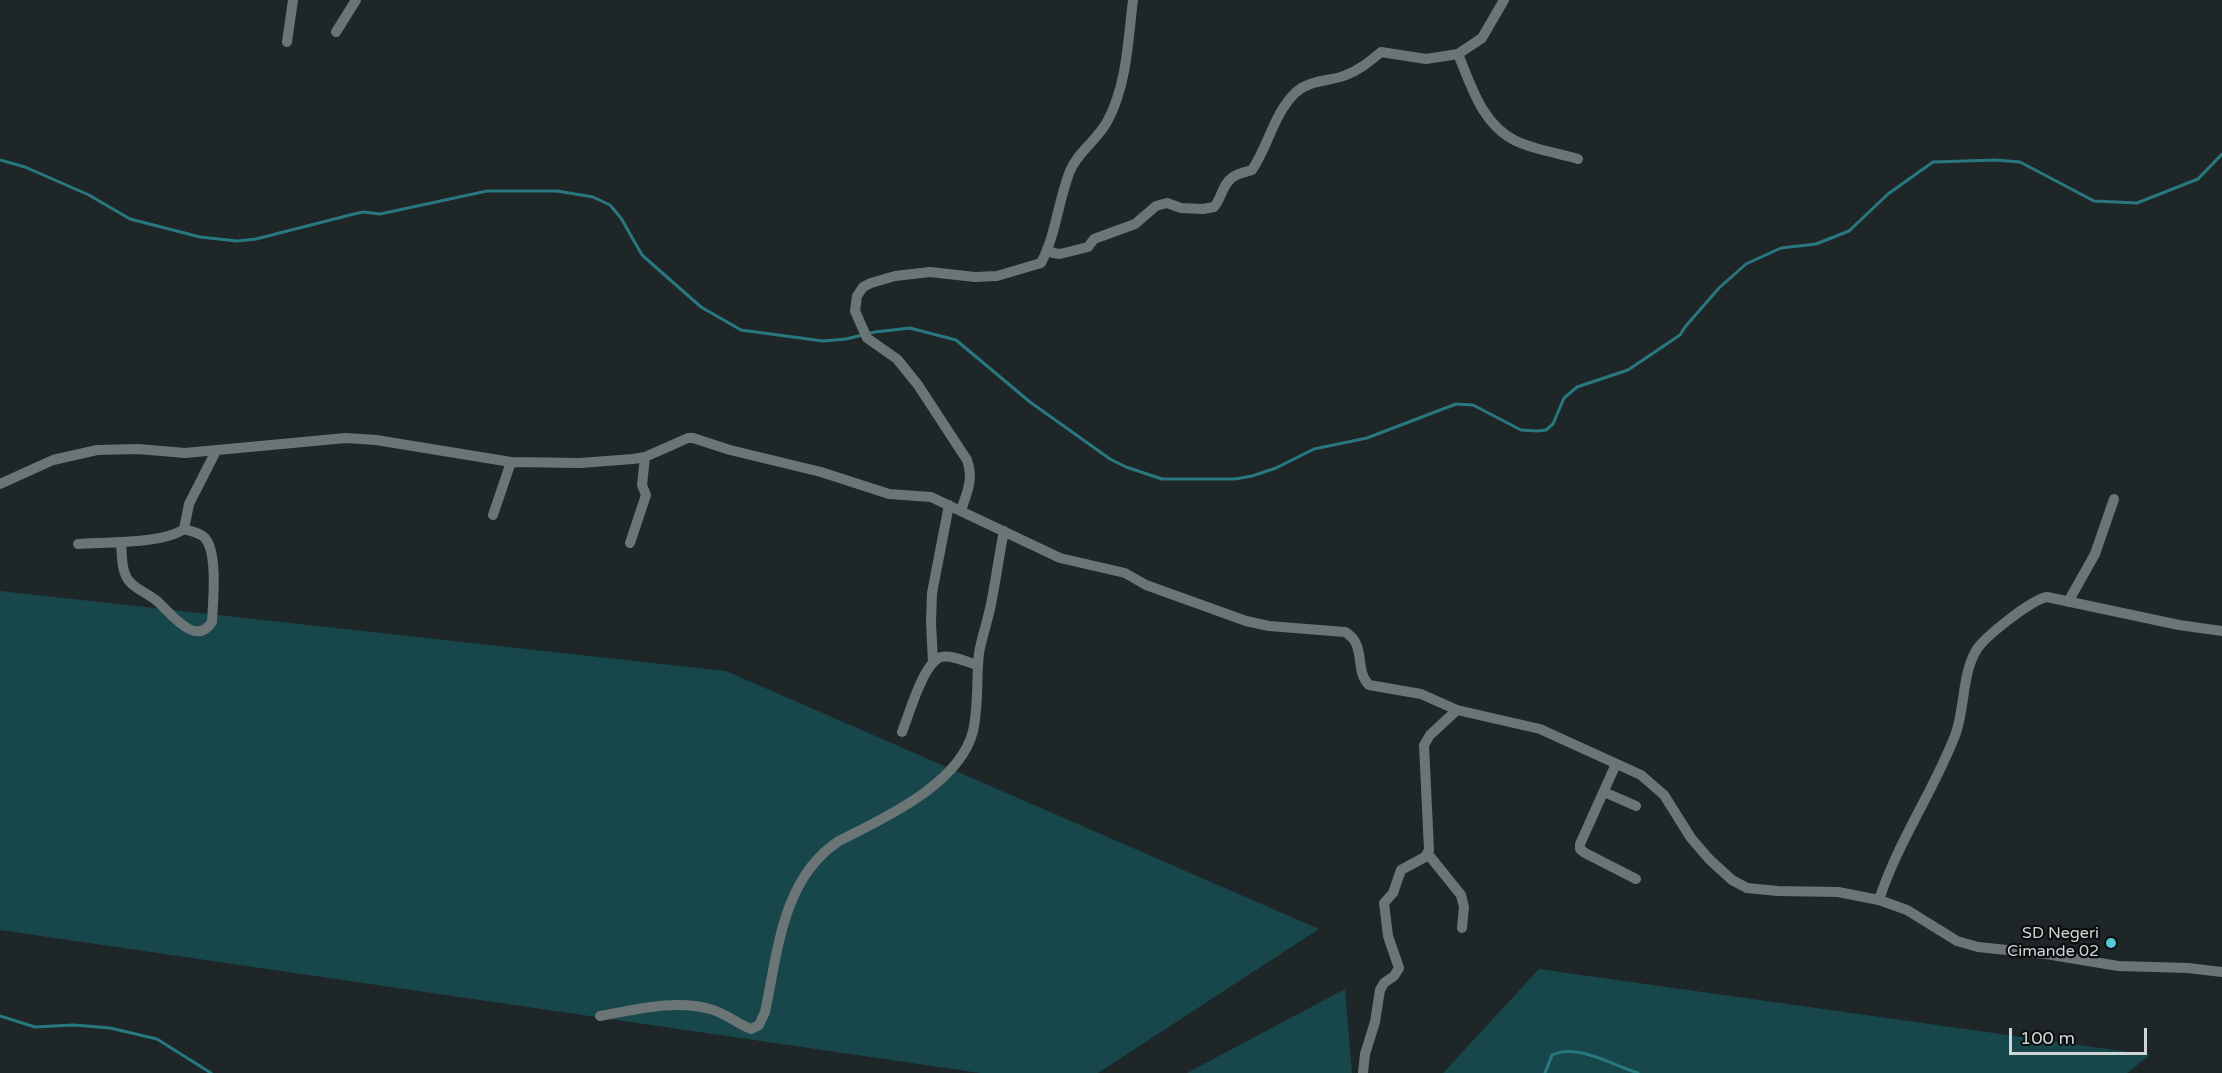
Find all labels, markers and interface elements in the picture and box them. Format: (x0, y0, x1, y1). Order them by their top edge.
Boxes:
place label: SD Negeri Cimande 02 (2007, 924, 2099, 962)
marker: SD Negeri Cimande 02 (2104, 936, 2118, 950)
scale bar (2012, 1016, 2150, 1054)
text: 100 m (2020, 1027, 2075, 1049)

